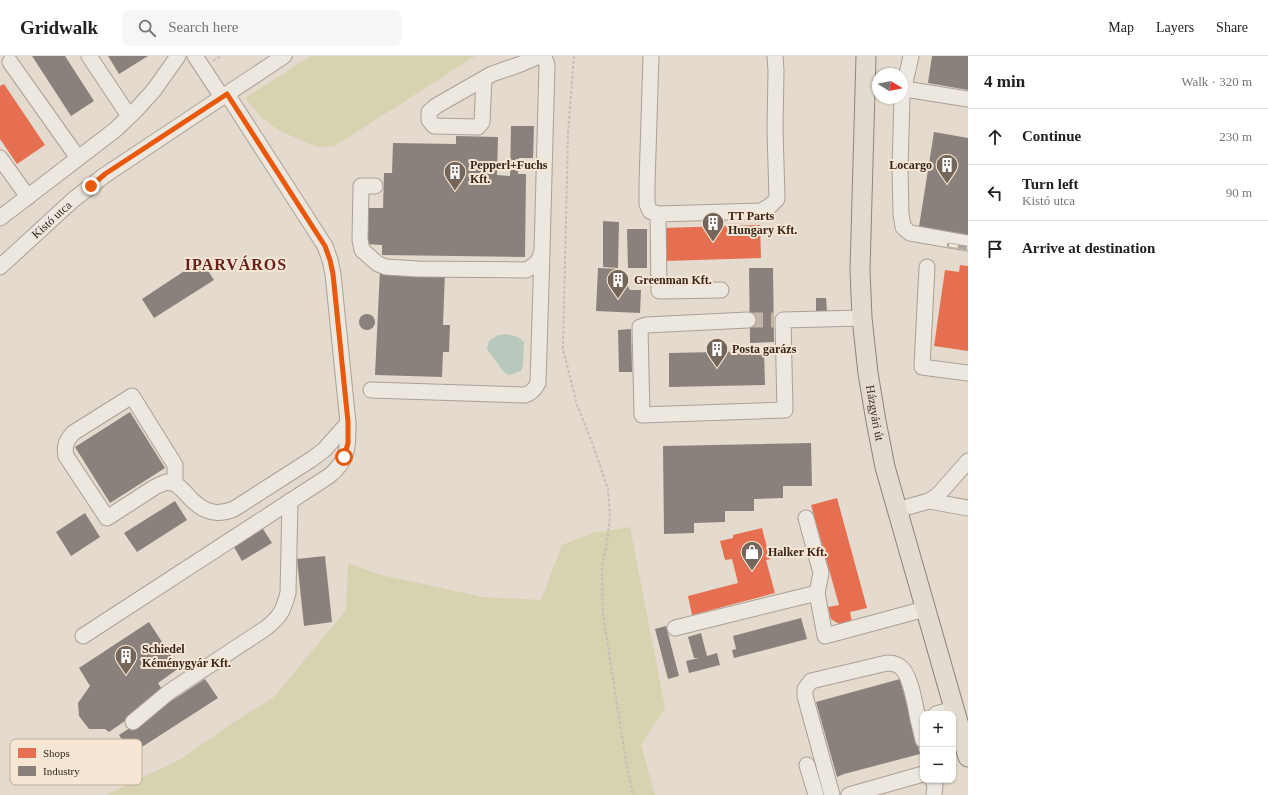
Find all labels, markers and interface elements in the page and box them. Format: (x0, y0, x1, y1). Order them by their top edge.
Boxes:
search box (122, 10, 402, 46)
text: Gridwalk (20, 17, 98, 38)
icon: search (136, 17, 158, 39)
text: Search here (168, 19, 239, 35)
text: Map (1108, 20, 1134, 35)
text: Layers (1156, 20, 1194, 35)
text: Share (1216, 20, 1248, 35)
north arrow (872, 68, 908, 104)
text: 4 min (984, 72, 1025, 91)
text: Walk · 320 m (1181, 74, 1252, 89)
icon: ahead (984, 126, 1006, 148)
text: Continue (1022, 128, 1081, 144)
text: 230 m (1219, 129, 1252, 144)
building icon: Locargo (934, 152, 960, 185)
place label: Pepperl+Fuchs Kft. (470, 158, 548, 186)
place label: Locargo (889, 158, 932, 172)
building icon: Pepperl+Fuchs Kft. (442, 159, 468, 192)
text: Turn left (1022, 176, 1079, 192)
route end (82, 177, 100, 195)
icon: left (984, 182, 1006, 204)
text: 90 m (1226, 185, 1252, 200)
text: Kistó utca (1022, 193, 1075, 208)
street label: Kistó utca (29, 197, 75, 241)
place label: TT Parts Hungary Kft. (728, 209, 797, 237)
building icon: TT Parts Hungary Kft. (700, 210, 726, 243)
icon: arrive (984, 238, 1006, 260)
text: Arrive at destination (1022, 240, 1155, 256)
district label: IPARVÁROS (185, 255, 287, 273)
building icon: Greenman Kft. (605, 267, 631, 300)
place label: Greenman Kft. (634, 273, 712, 287)
building icon: Posta garázs (704, 336, 730, 369)
place label: Posta garázs (732, 342, 797, 356)
street label: Házgyári út (863, 384, 887, 443)
route start (335, 448, 353, 466)
shop icon: Halker Kft. (739, 539, 765, 572)
place label: Halker Kft. (768, 545, 827, 559)
place label: Schiedel Kéménygyár Kft. (142, 642, 231, 670)
building icon: Schiedel Kéménygyár Kft. (113, 643, 139, 676)
map controls (920, 711, 956, 783)
button: + (920, 711, 956, 747)
legend (10, 739, 142, 785)
text: Shops (43, 747, 70, 759)
button: − (920, 747, 956, 783)
text: Industry (43, 765, 80, 777)

